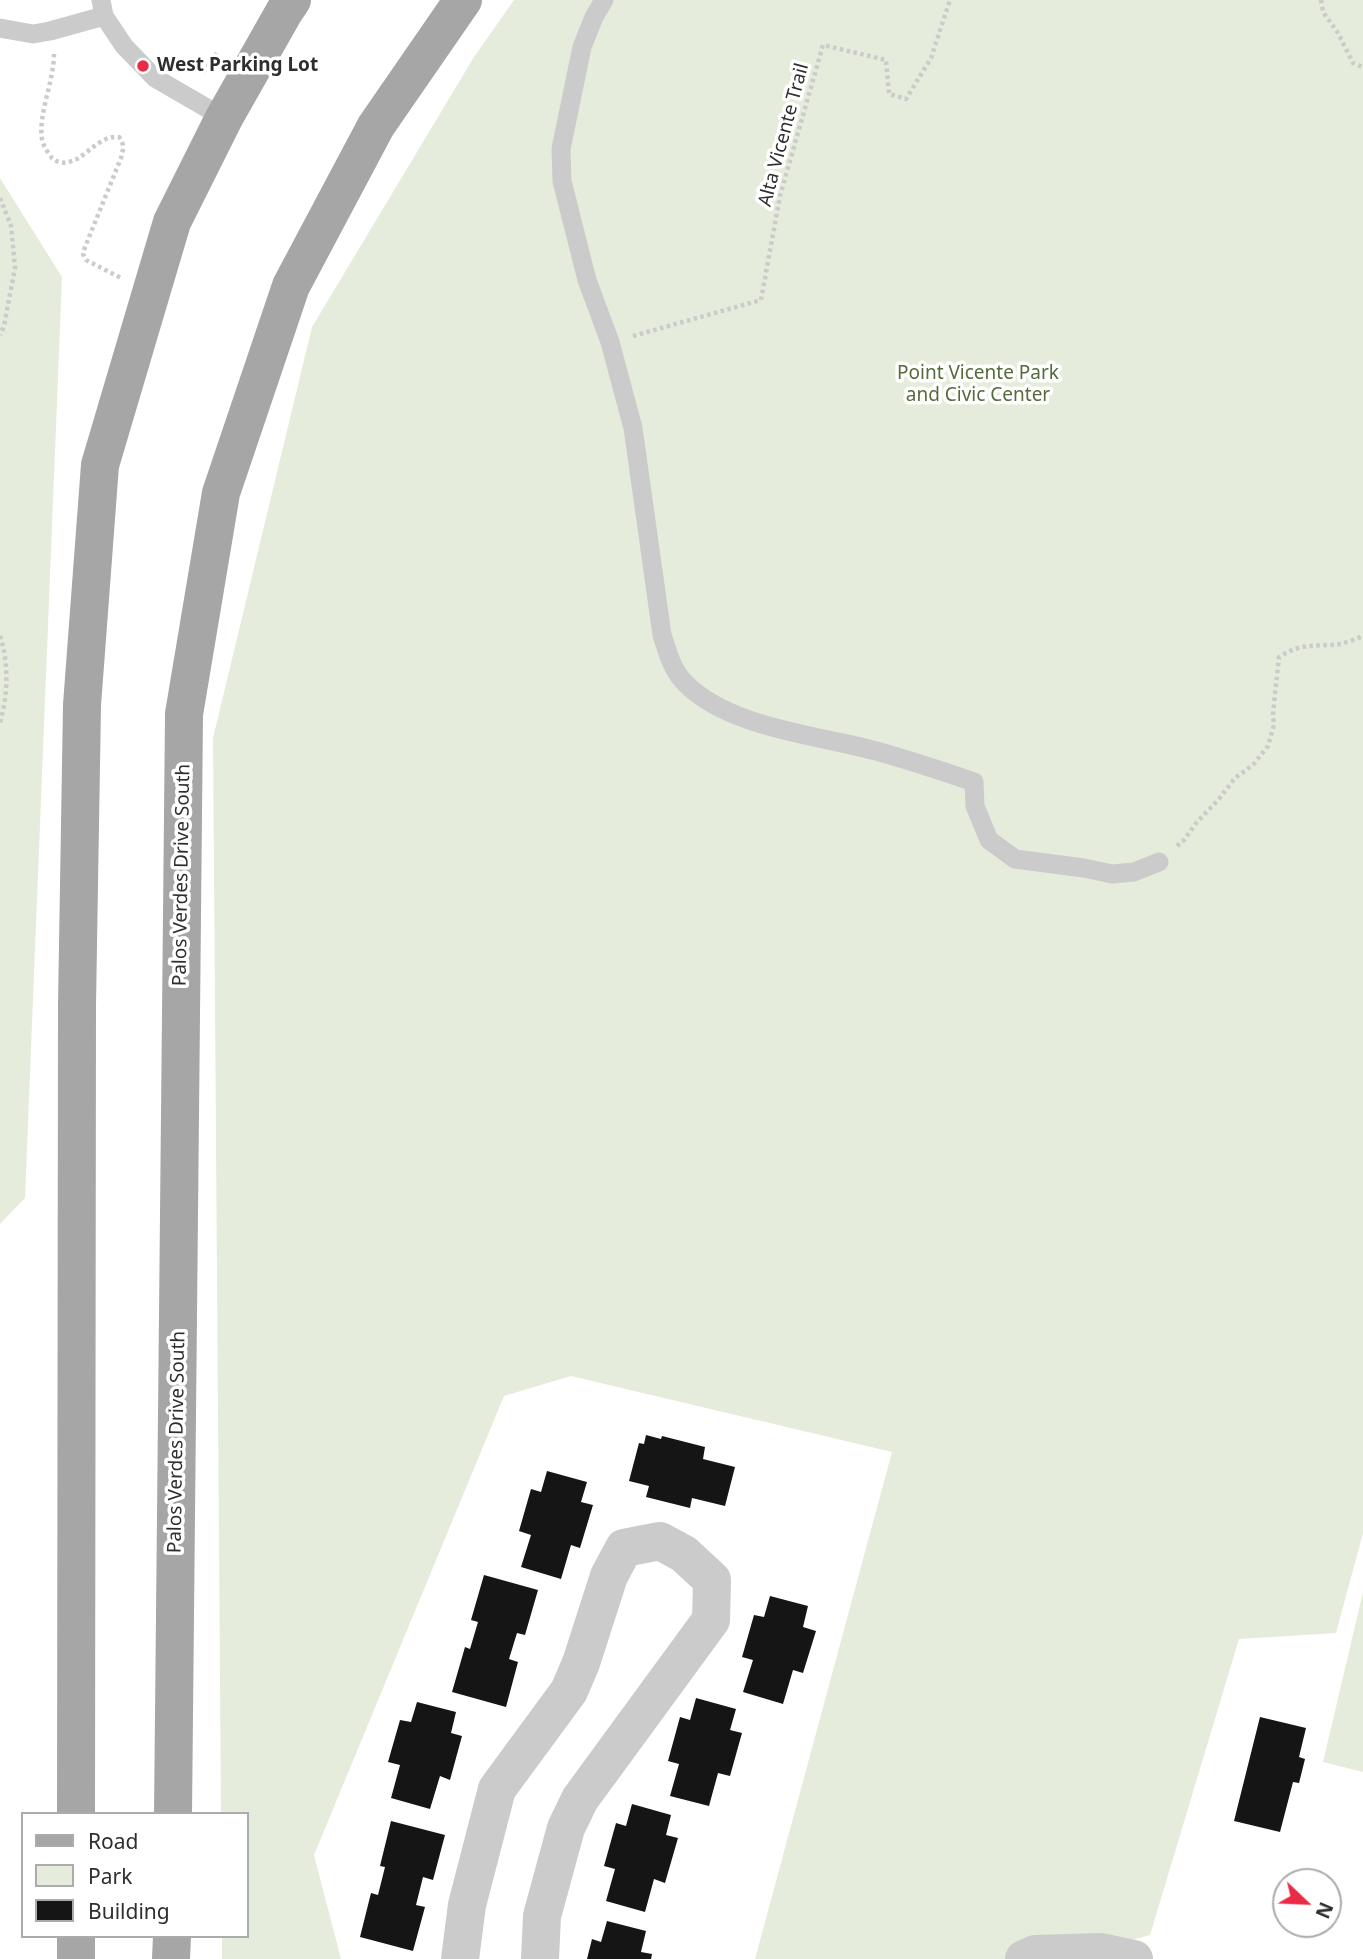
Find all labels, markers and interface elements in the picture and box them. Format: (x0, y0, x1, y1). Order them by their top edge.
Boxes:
place label: West Parking Lot (157, 55, 318, 77)
marker: West Parking Lot (135, 58, 151, 74)
street label: Alta Vicente Trail (754, 61, 814, 209)
park label: Point Vicente Park and Civic Center (897, 363, 1059, 407)
street label: Palos Verdes Drive South (169, 764, 195, 986)
street label: Palos Verdes Drive South (164, 1331, 190, 1553)
legend (21, 1812, 248, 1938)
text: Road (88, 1827, 138, 1855)
text: Park (88, 1862, 132, 1890)
north arrow (1272, 1868, 1342, 1938)
text: Building (88, 1897, 170, 1925)
text: N (1310, 1898, 1339, 1923)

